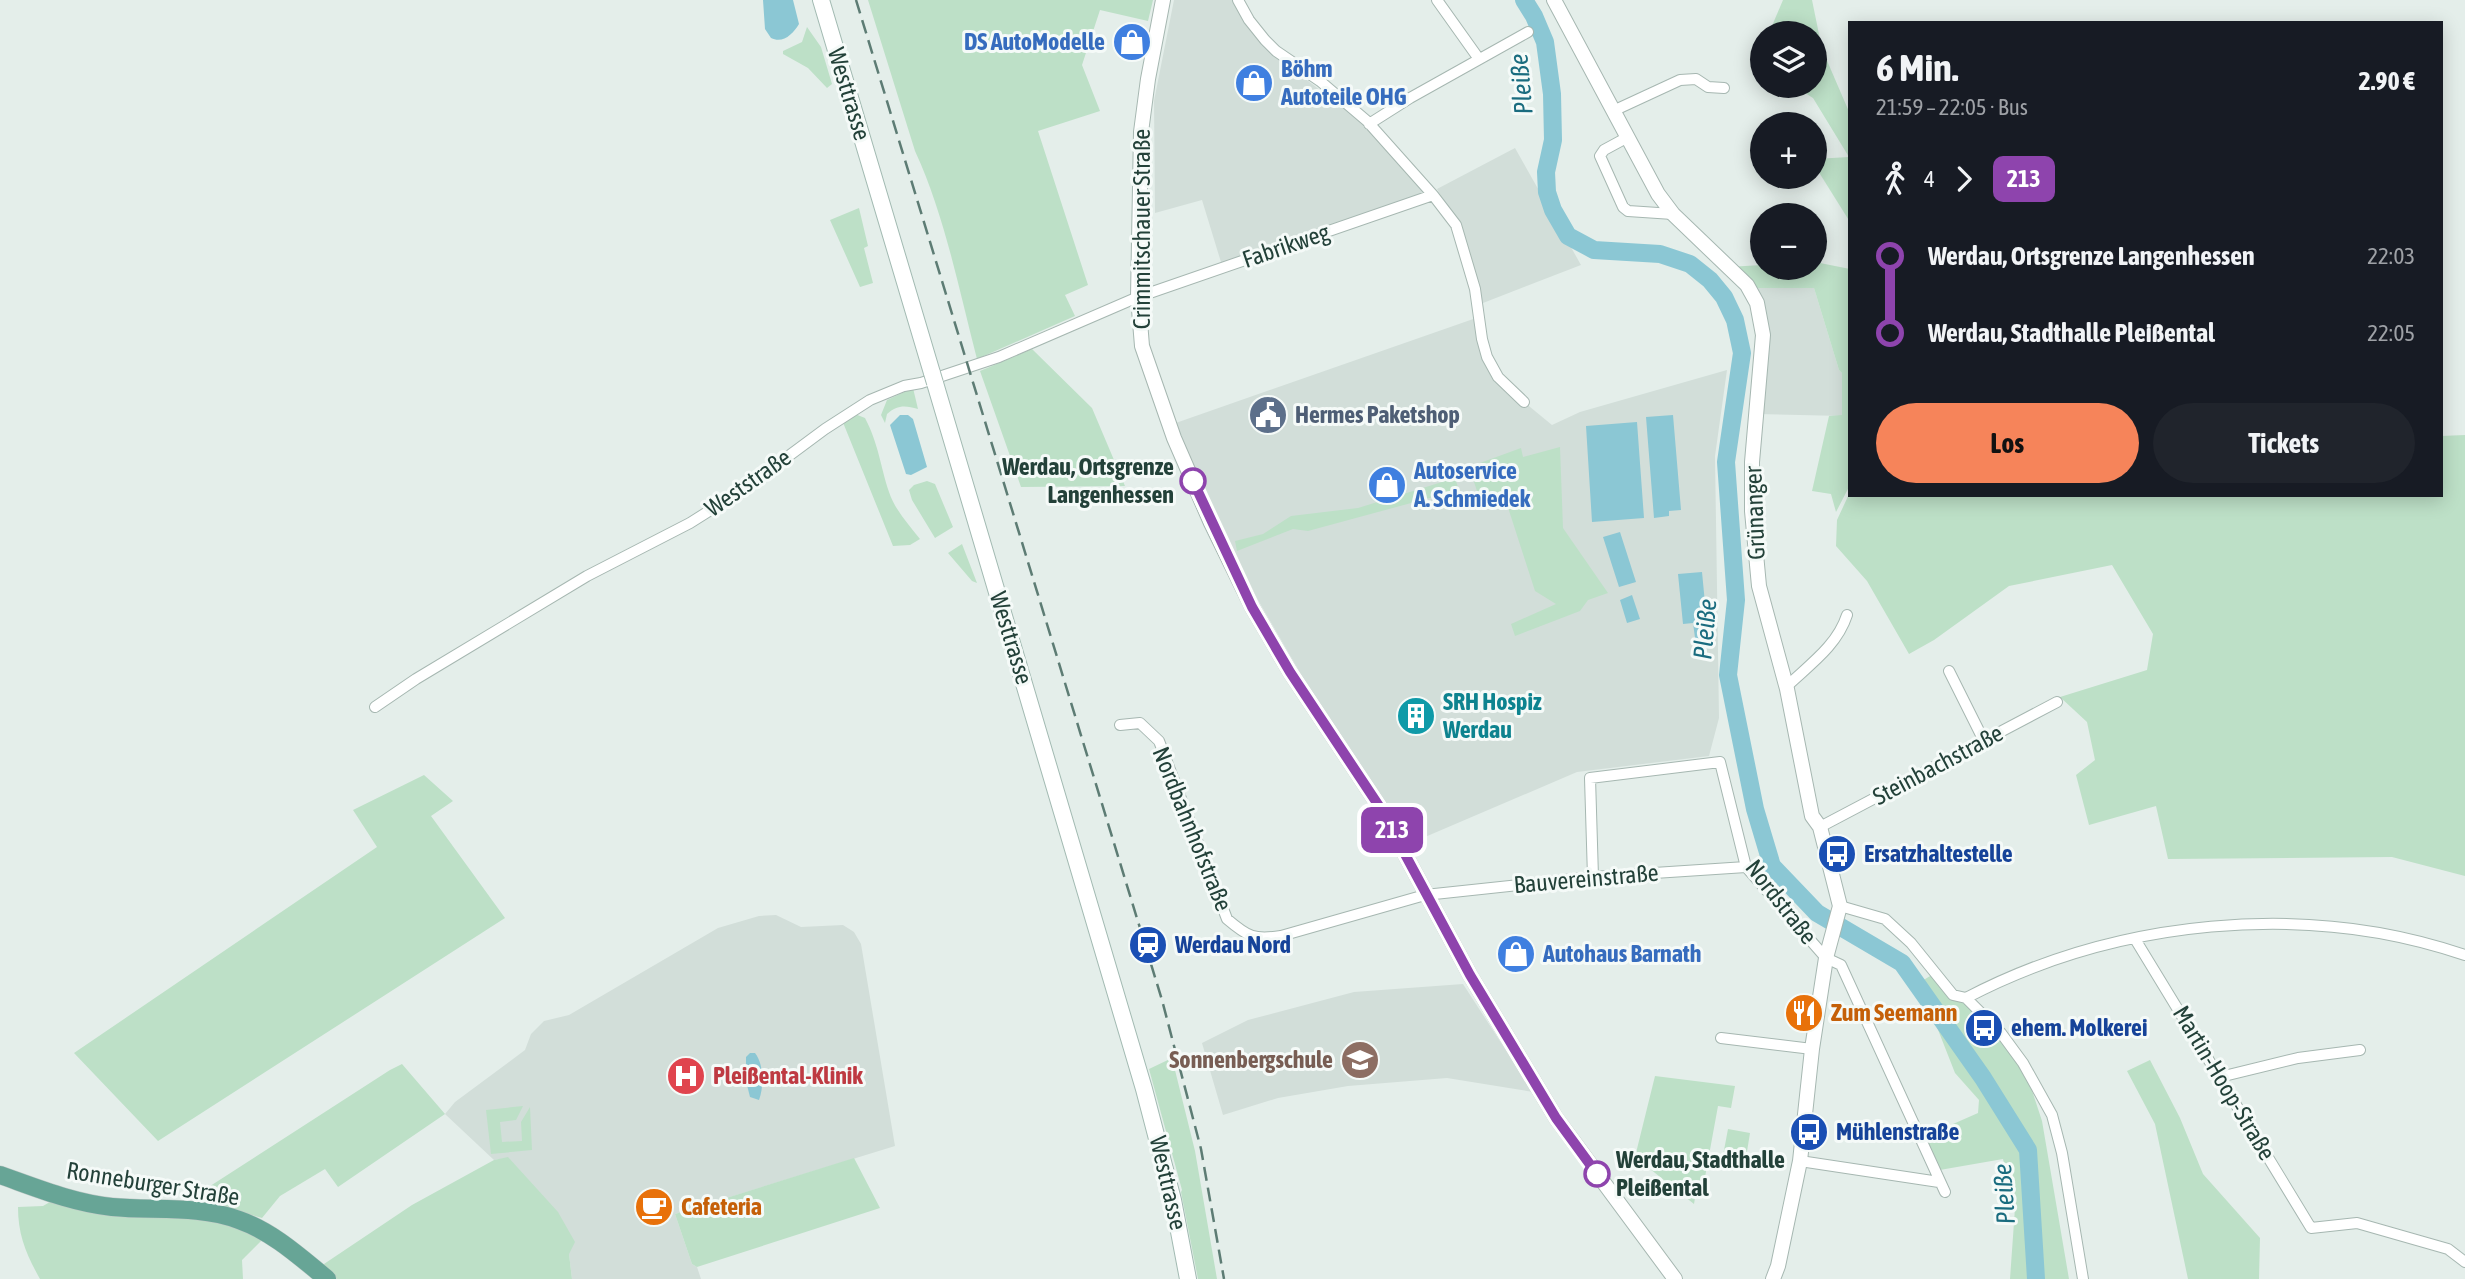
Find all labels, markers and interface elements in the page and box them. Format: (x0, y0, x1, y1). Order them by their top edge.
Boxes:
shop icon: DS AutoModelle (1111, 21, 1153, 63)
map controls (1750, 21, 1827, 280)
button: layers (1750, 21, 1827, 98)
place label: DS AutoModelle (964, 28, 1105, 55)
street label: Westtrasse (823, 44, 876, 143)
text: 6 Min. (1876, 46, 1958, 89)
water label: Pleiße (1503, 52, 1539, 116)
place label: Böhm Autoteile OHG (1280, 55, 1407, 110)
shop icon: Böhm Autoteile OHG (1233, 62, 1275, 104)
text: 2.90 € (2358, 66, 2415, 96)
text: 21:59 – 22:05 · Bus (1876, 94, 2028, 120)
button: + (1750, 112, 1827, 189)
street label: Crimmitschauer Straße (1128, 129, 1155, 329)
icon: walk (1876, 160, 1914, 198)
icon: forward (1945, 160, 1983, 198)
text: 213 (2007, 165, 2041, 192)
text: 4 (1924, 166, 1935, 192)
button: − (1750, 203, 1827, 280)
street label: Fabrikweg (1239, 218, 1334, 273)
text: Werdau, Ortsgrenze Langenhessen (1928, 241, 2255, 271)
text: 22:03 (2367, 243, 2415, 269)
text: Werdau, Stadthalle Pleißental (1928, 318, 2215, 348)
text: 22:05 (2367, 320, 2415, 346)
public building icon: Hermes Paketshop (1247, 394, 1289, 436)
place label: Hermes Paketshop (1295, 401, 1460, 428)
button: Los (1876, 403, 2139, 483)
button: Tickets (2153, 403, 2415, 483)
street label: Weststraße (700, 443, 796, 522)
place label: Werdau, Ortsgrenze Langenhessen (1001, 453, 1174, 508)
place label: Autoservice A. Schmiedek (1413, 457, 1531, 512)
shop icon: Autoservice A. Schmiedek (1366, 464, 1408, 506)
street label: Grünanger (1739, 465, 1770, 560)
marker: Werdau, Ortsgrenze Langenhessen (1180, 468, 1206, 494)
street label: Westtrasse (985, 588, 1038, 687)
water label: Pleiße (1687, 597, 1723, 661)
place label: SRH Hospiz Werdau (1442, 688, 1542, 743)
building icon: SRH Hospiz Werdau (1395, 695, 1437, 737)
street label: Steinbachstraße (1868, 719, 2007, 810)
street label: Nordbahnhofstraße (1147, 743, 1238, 915)
line badge: 213 (1352, 807, 1432, 853)
text: 213 (1375, 816, 1409, 843)
bus stop icon: Ersatzhaltestelle (1816, 833, 1858, 875)
place label: Ersatzhaltestelle (1864, 840, 2013, 867)
street label: Nordstraße (1740, 854, 1823, 949)
street label: Bauvereinstraße (1512, 859, 1659, 898)
station icon: Werdau Nord (1127, 924, 1169, 966)
place label: Werdau Nord (1174, 931, 1291, 958)
shop icon: Autohaus Barnath (1495, 933, 1537, 975)
place label: Autohaus Barnath (1542, 940, 1701, 967)
restaurant icon: Zum Seemann (1783, 992, 1825, 1034)
place label: Zum Seemann (1831, 999, 1957, 1026)
street label: Martin-Hoop-Straße (2168, 1001, 2281, 1165)
bus stop icon: ehem. Molkerei (1963, 1007, 2005, 1049)
place label: ehem. Molkerei (2011, 1014, 2147, 1041)
school or university icon: Sonnenbergschule (1339, 1039, 1381, 1081)
place label: Sonnenbergschule (1169, 1046, 1333, 1073)
hospital icon: Pleißental-Klinik (665, 1055, 707, 1097)
place label: Pleißental-Klinik (713, 1062, 863, 1089)
bus stop icon: Mühlenstraße (1788, 1111, 1830, 1153)
place label: Mühlenstraße (1836, 1118, 1959, 1145)
street label: Westtrasse (1145, 1133, 1192, 1232)
place label: Werdau, Stadthalle Pleißental (1615, 1146, 1785, 1201)
street label: Ronneburger Straße (65, 1156, 242, 1211)
marker: Werdau, Stadthalle Pleißental (1584, 1161, 1610, 1187)
water label: Pleiße (1987, 1162, 2021, 1226)
cafe icon: Cafeteria (633, 1186, 675, 1228)
place label: Cafeteria (681, 1193, 762, 1220)

